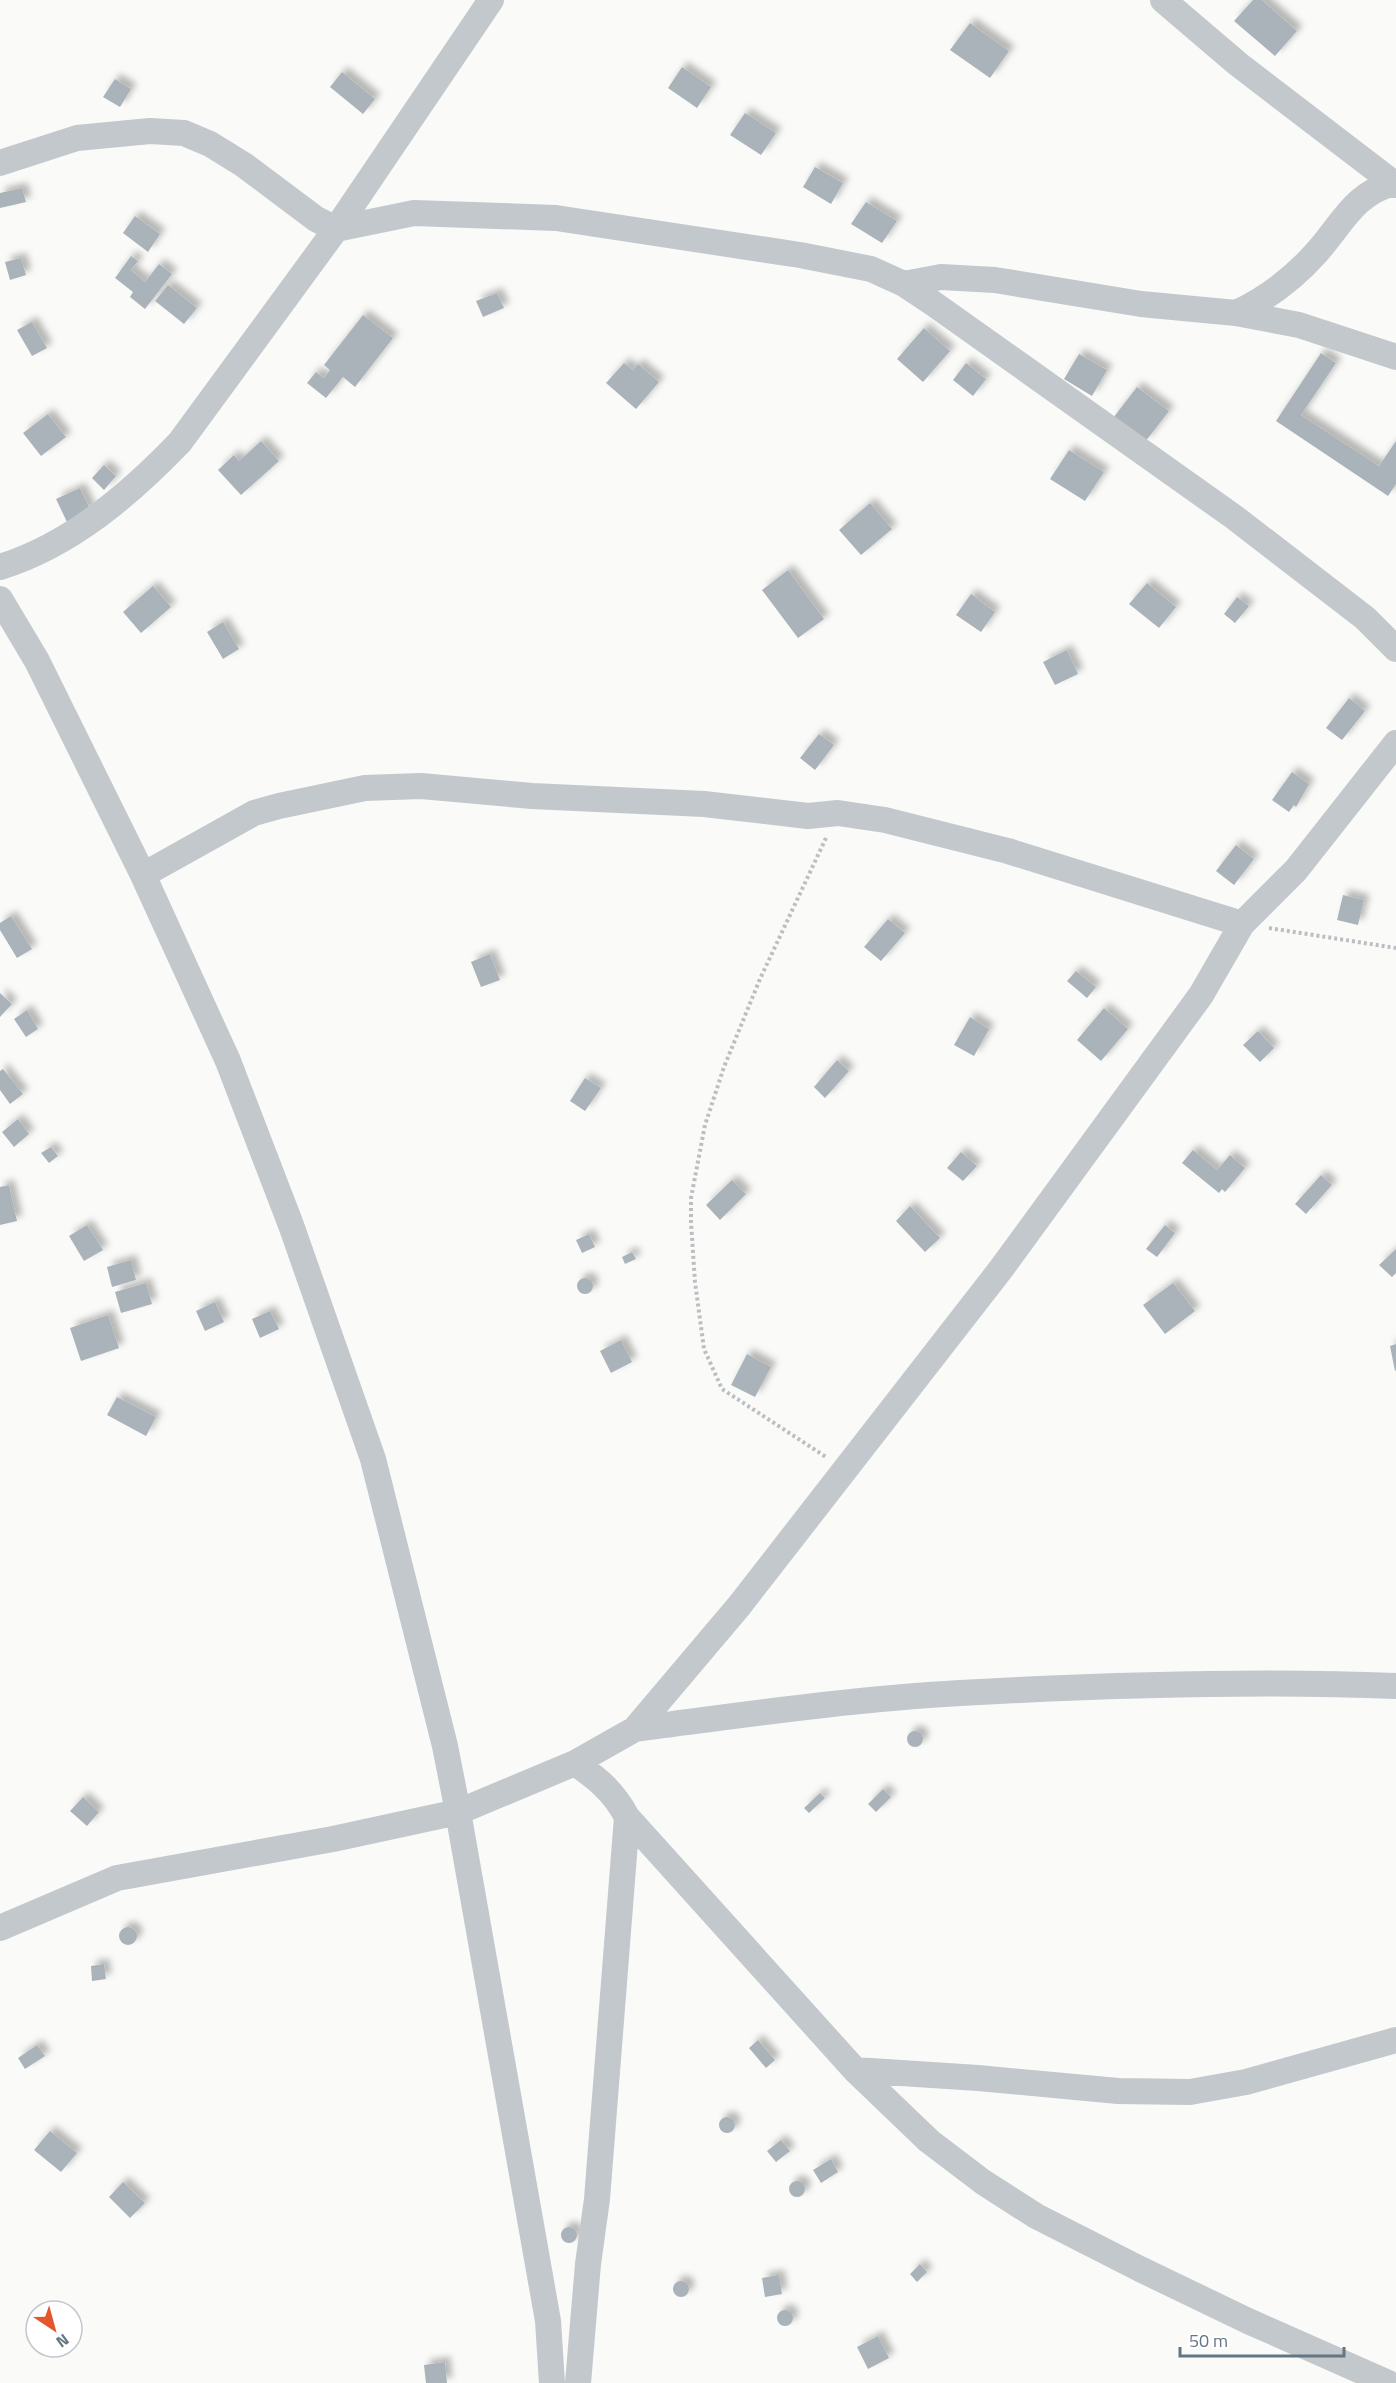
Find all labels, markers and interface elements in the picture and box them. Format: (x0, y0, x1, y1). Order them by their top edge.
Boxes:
north arrow (24, 2299, 84, 2359)
scale bar (1180, 2320, 1344, 2358)
text: 50 m (1189, 2327, 1228, 2354)
text: N (51, 2328, 74, 2354)

